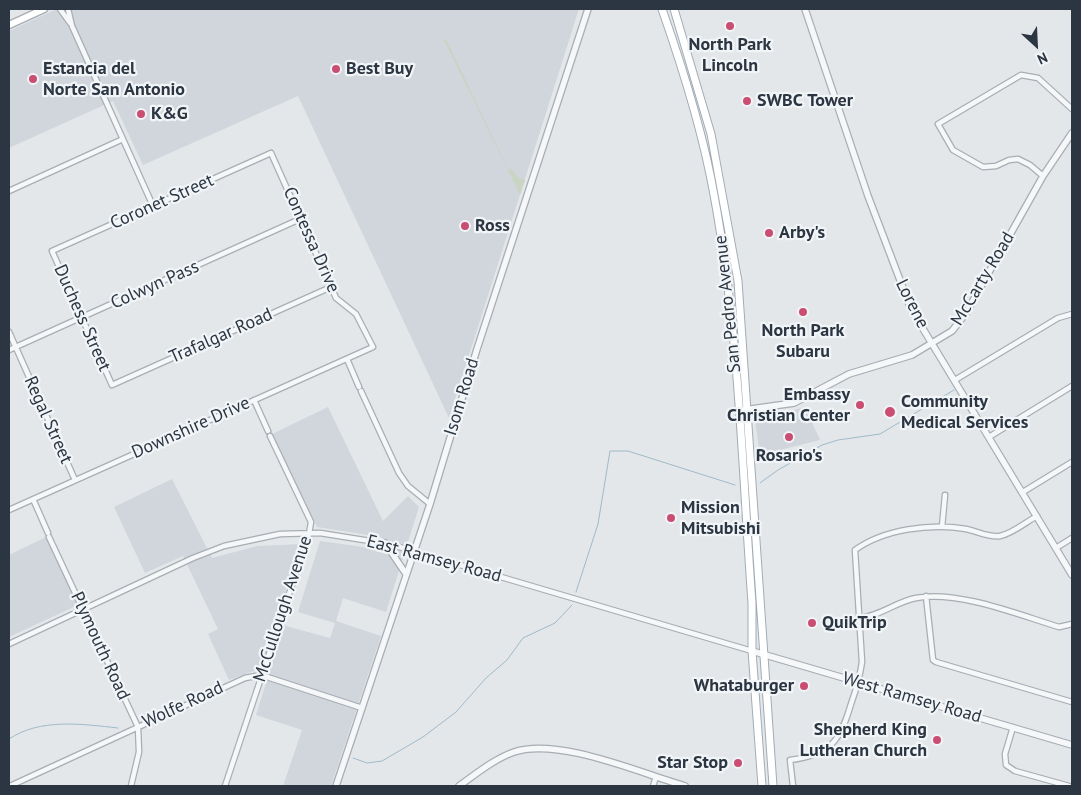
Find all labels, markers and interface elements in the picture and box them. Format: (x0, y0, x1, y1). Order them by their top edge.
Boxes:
marker: North Park Lincoln (724, 20, 736, 32)
north arrow (1011, 20, 1061, 70)
place label: North Park Lincoln (689, 34, 771, 76)
text: N (1034, 48, 1050, 69)
place label: Estancia del Norte San Antonio (43, 58, 185, 100)
place label: Best Buy (346, 58, 413, 80)
marker: Best Buy (330, 63, 342, 75)
marker: Estancia del Norte San Antonio (27, 73, 39, 85)
place label: SWBC Tower (757, 90, 853, 112)
marker: SWBC Tower (741, 95, 753, 107)
place label: K&G (151, 103, 188, 125)
marker: K&G (135, 108, 147, 120)
street label: Coronet Street (107, 170, 217, 234)
street label: Contessa Drive (278, 184, 344, 296)
place label: Ross (475, 215, 510, 237)
marker: Ross (459, 220, 471, 232)
place label: Arby's (779, 222, 825, 244)
marker: Arby's (763, 227, 775, 239)
street label: McCarty Road (947, 228, 1019, 330)
street label: San Pedro Avenue (710, 234, 746, 374)
street label: Colwyn Pass (107, 256, 203, 314)
street label: Duchess Street (49, 261, 115, 375)
street label: Lorene (891, 276, 933, 332)
street label: Trafalgar Road (166, 304, 276, 368)
marker: North Park Subaru (797, 306, 809, 318)
place label: North Park Subaru (762, 320, 844, 362)
street label: Isom Road (440, 356, 484, 438)
street label: Regal Street (19, 373, 77, 467)
place label: Embassy Christian Center (727, 384, 850, 426)
place label: Community Medical Services (901, 391, 1028, 434)
street label: Downshire Drive (129, 392, 253, 464)
marker: Embassy Christian Center (854, 399, 866, 411)
marker: Community Medical Services (883, 405, 897, 419)
marker: Rosario's (783, 431, 795, 443)
place label: Rosario's (756, 445, 822, 467)
place label: Mission Mitsubishi (681, 497, 761, 540)
marker: Mission Mitsubishi (665, 512, 677, 524)
street label: East Ramsey Road (364, 531, 504, 587)
street label: McCullough Avenue (249, 533, 317, 685)
street label: Plymouth Road (66, 589, 134, 703)
place label: QuikTrip (822, 612, 887, 634)
marker: QuikTrip (806, 617, 818, 629)
street label: West Ramsey Road (840, 668, 984, 728)
place label: Whataburger (694, 675, 794, 697)
street label: Wolfe Road (139, 677, 227, 733)
marker: Whataburger (798, 680, 810, 692)
place label: Shepherd King Lutheran Church (800, 719, 927, 762)
marker: Shepherd King Lutheran Church (931, 734, 943, 746)
place label: Star Stop (657, 752, 728, 774)
marker: Star Stop (732, 757, 744, 769)

